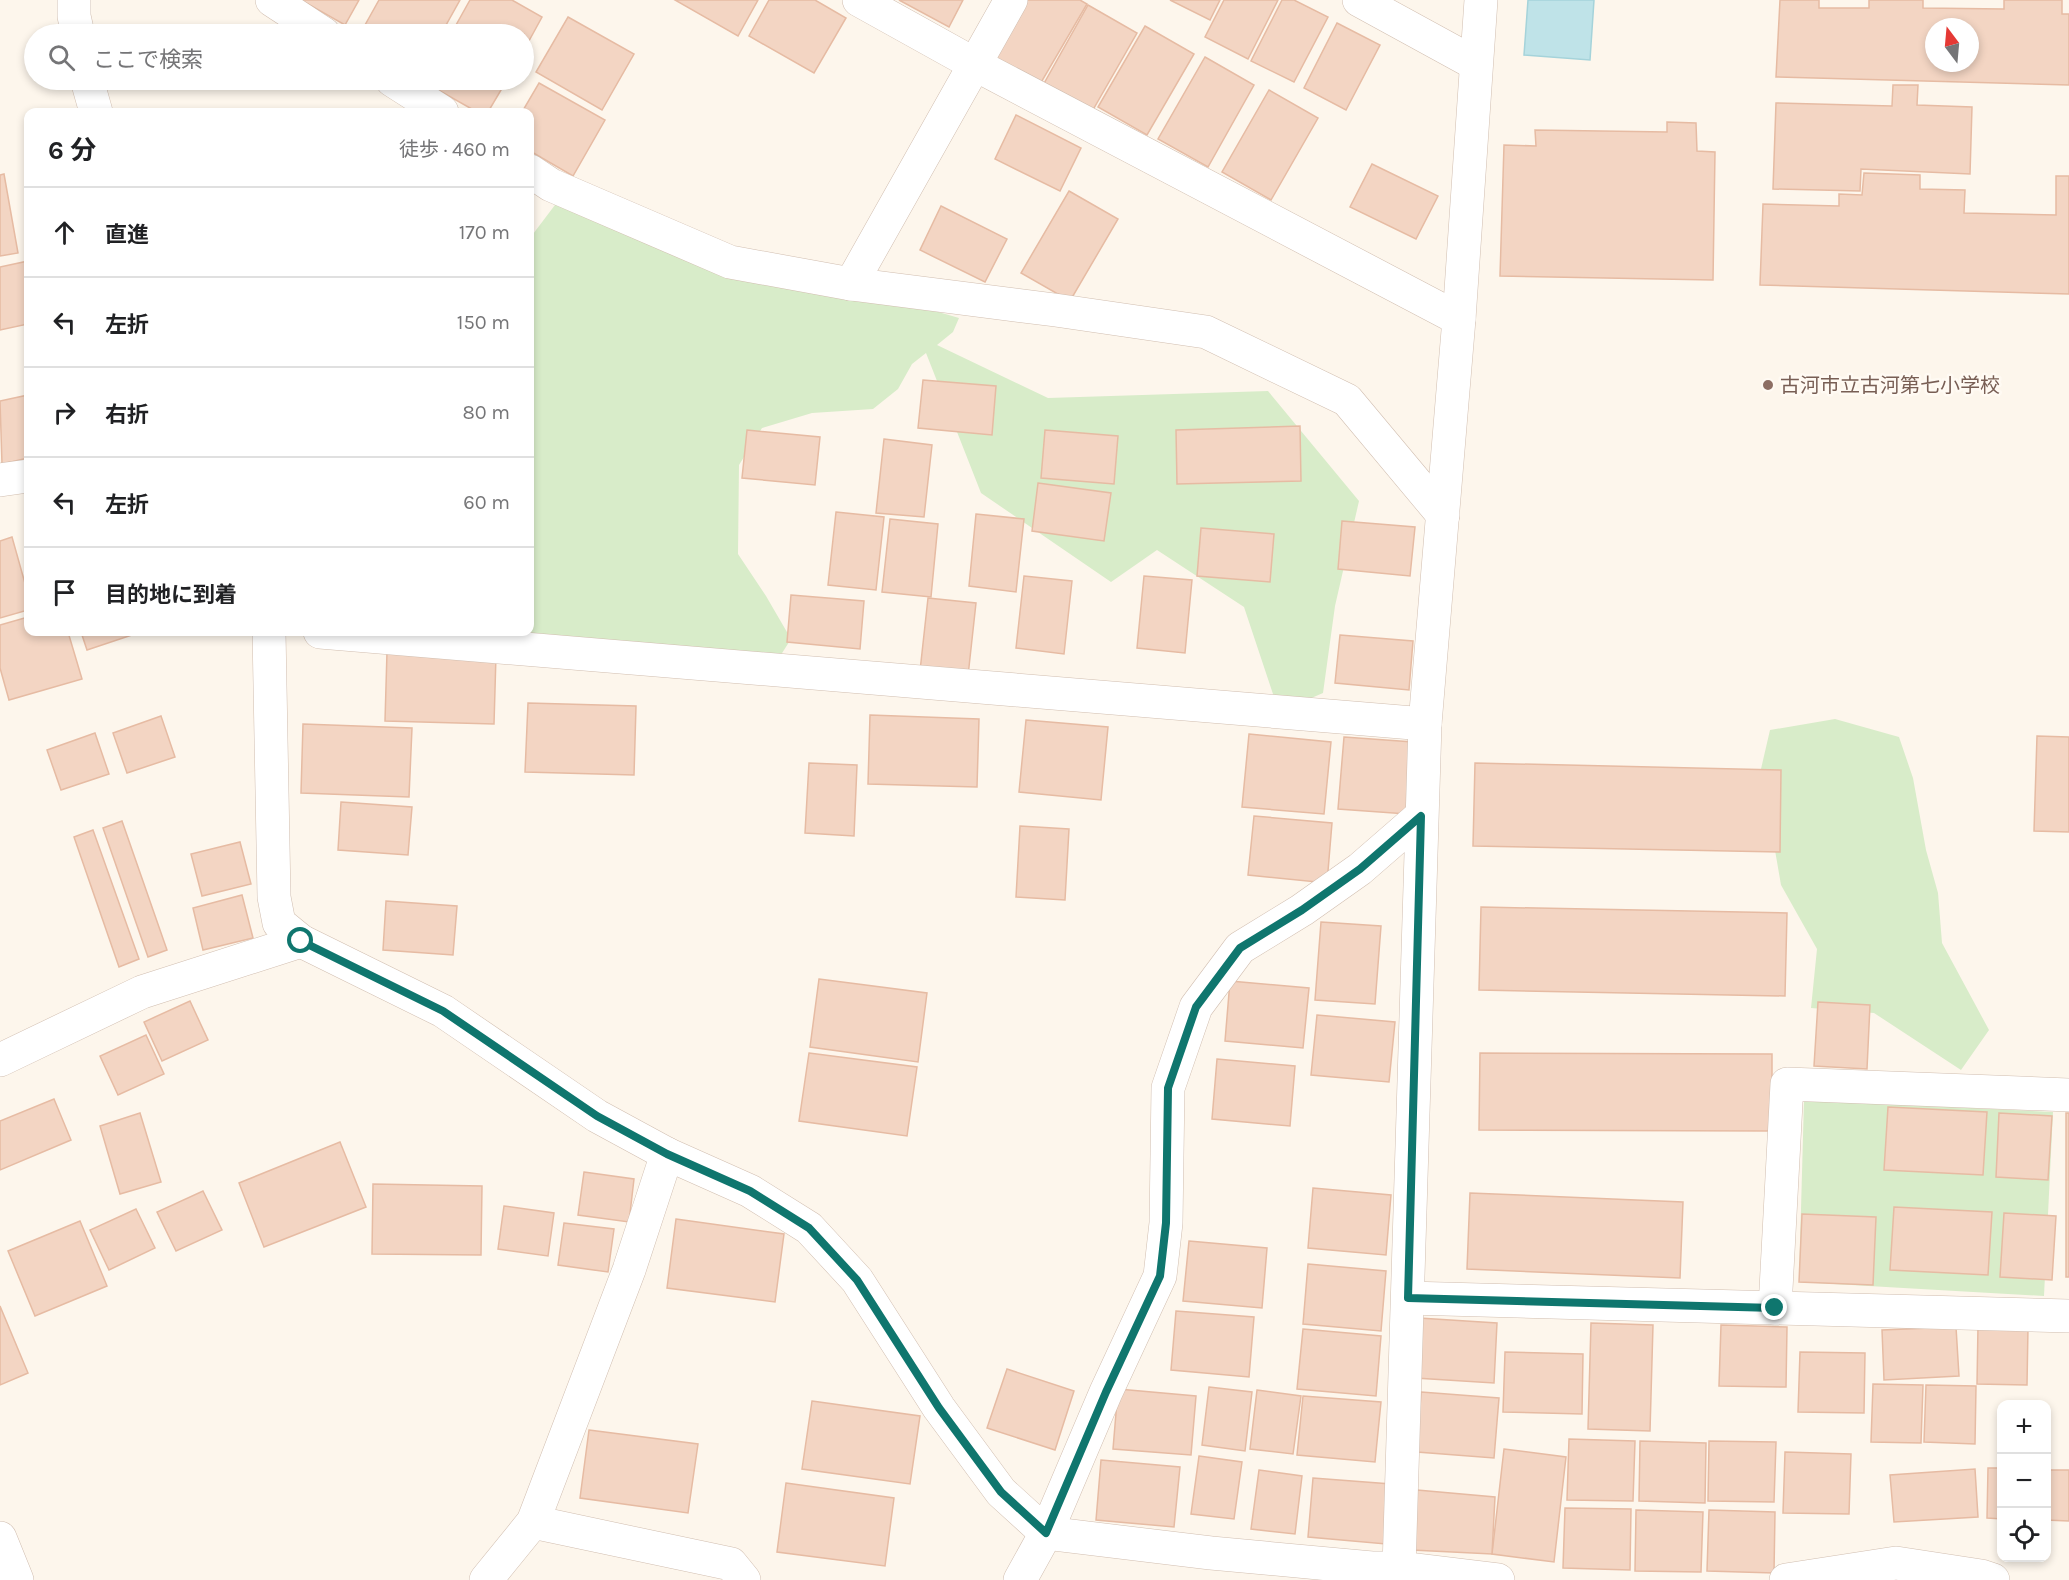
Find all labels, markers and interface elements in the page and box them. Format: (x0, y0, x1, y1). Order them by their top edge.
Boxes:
north arrow (1925, 18, 1979, 72)
search box (24, 24, 534, 90)
icon: search (45, 41, 78, 74)
text: ここで検索 (93, 47, 203, 73)
text: 6 分 (48, 135, 96, 166)
text: 徒歩 · 460 m (399, 138, 510, 161)
icon: ahead (48, 216, 81, 249)
text: 170 m (459, 221, 510, 244)
text: 直進 (105, 222, 149, 248)
icon: left (48, 306, 81, 339)
text: 150 m (457, 311, 510, 334)
text: 左折 (105, 312, 149, 338)
place label: 古河市立古河第七小学校 (1780, 374, 2000, 397)
marker: 古河市立古河第七小学校 (1761, 378, 1775, 392)
icon: right (48, 396, 81, 429)
text: 80 m (462, 401, 510, 424)
text: 右折 (105, 402, 149, 428)
icon: left (48, 486, 81, 519)
text: 60 m (463, 491, 510, 514)
text: 左折 (105, 492, 149, 518)
icon: arrive (48, 576, 81, 609)
text: 目的地に到着 (105, 582, 237, 608)
route start (287, 927, 313, 953)
route end (1761, 1294, 1787, 1320)
map controls (1997, 1400, 2051, 1562)
button: + (1997, 1400, 2051, 1454)
button: − (1997, 1454, 2051, 1508)
button: locate (1997, 1508, 2051, 1562)

